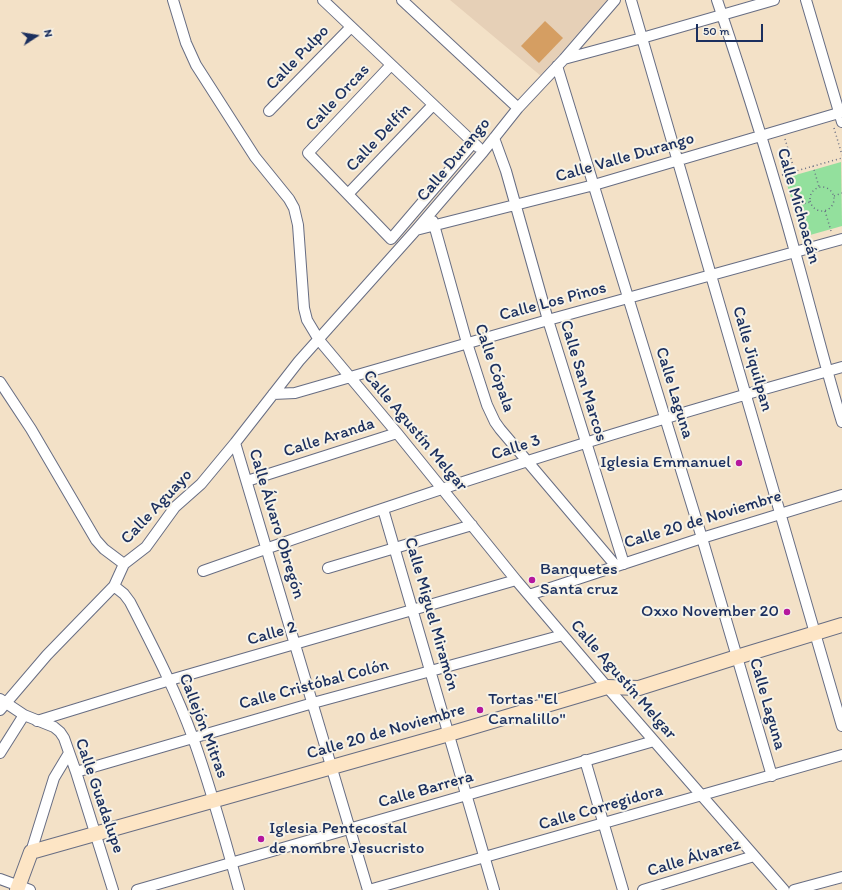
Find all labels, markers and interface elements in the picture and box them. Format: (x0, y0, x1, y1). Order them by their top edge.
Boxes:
north arrow (16, 16, 56, 56)
scale bar (698, 16, 765, 42)
street label: Calle Pulpo (262, 21, 334, 95)
text: 50 m (703, 24, 729, 38)
text: N (41, 28, 55, 38)
street label: Calle Orcas (302, 60, 374, 136)
street label: Calle Delfín (342, 100, 416, 176)
street label: Calle Durango (413, 114, 495, 206)
street label: Calle Valle Durango (553, 128, 697, 188)
street label: Calle Michoacán (772, 146, 824, 266)
street label: Calle Los Pinos (497, 278, 609, 326)
street label: Calle Jiquilpan (727, 304, 777, 414)
street label: Calle San Marcos (555, 318, 611, 444)
street label: Calle Cópala (469, 321, 519, 415)
street label: Calle Laguna (650, 345, 698, 441)
street label: Calle Agustín Melgar (358, 366, 472, 496)
street label: Calle Aranda (281, 414, 377, 462)
street label: Calle 3 (489, 430, 543, 466)
street label: Calle Álvaro Obregón (243, 447, 309, 601)
place label: Iglesia Emmanuel (600, 453, 731, 473)
marker: Iglesia Emmanuel (734, 458, 744, 468)
street label: Calle Aguayo (117, 465, 197, 549)
street label: Calle 20 de Noviembre (622, 486, 784, 554)
street label: Calle Miguel Miramón (399, 535, 463, 693)
place label: Banquetes Santa cruz (540, 560, 618, 600)
marker: Banquetes Santa cruz (527, 575, 537, 585)
place label: Oxxo November 20 (641, 602, 779, 622)
marker: Oxxo November 20 (782, 607, 792, 617)
street label: Calle Agustín Melgar (565, 616, 681, 744)
street label: Calle 2 (245, 617, 299, 651)
street label: Calle Cristóbal Colón (237, 655, 391, 715)
street label: Calle Laguna (744, 656, 790, 752)
street label: Callejón Mitras (174, 671, 232, 781)
place label: Tortas "El Carnalillo" (488, 690, 566, 730)
street label: Calle 20 de Noviembre (304, 700, 468, 764)
marker: Tortas "El Carnalillo" (475, 705, 485, 715)
street label: Calle Guadalupe (70, 736, 128, 856)
street label: Calle Barrera (376, 767, 476, 813)
street label: Calle Corregidora (537, 781, 665, 835)
place label: Iglesia Pentecostal de nombre Jesucristo (269, 819, 424, 859)
marker: Iglesia Pentecostal de nombre Jesucristo (256, 834, 266, 844)
street label: Calle Álvarez (645, 834, 743, 882)

